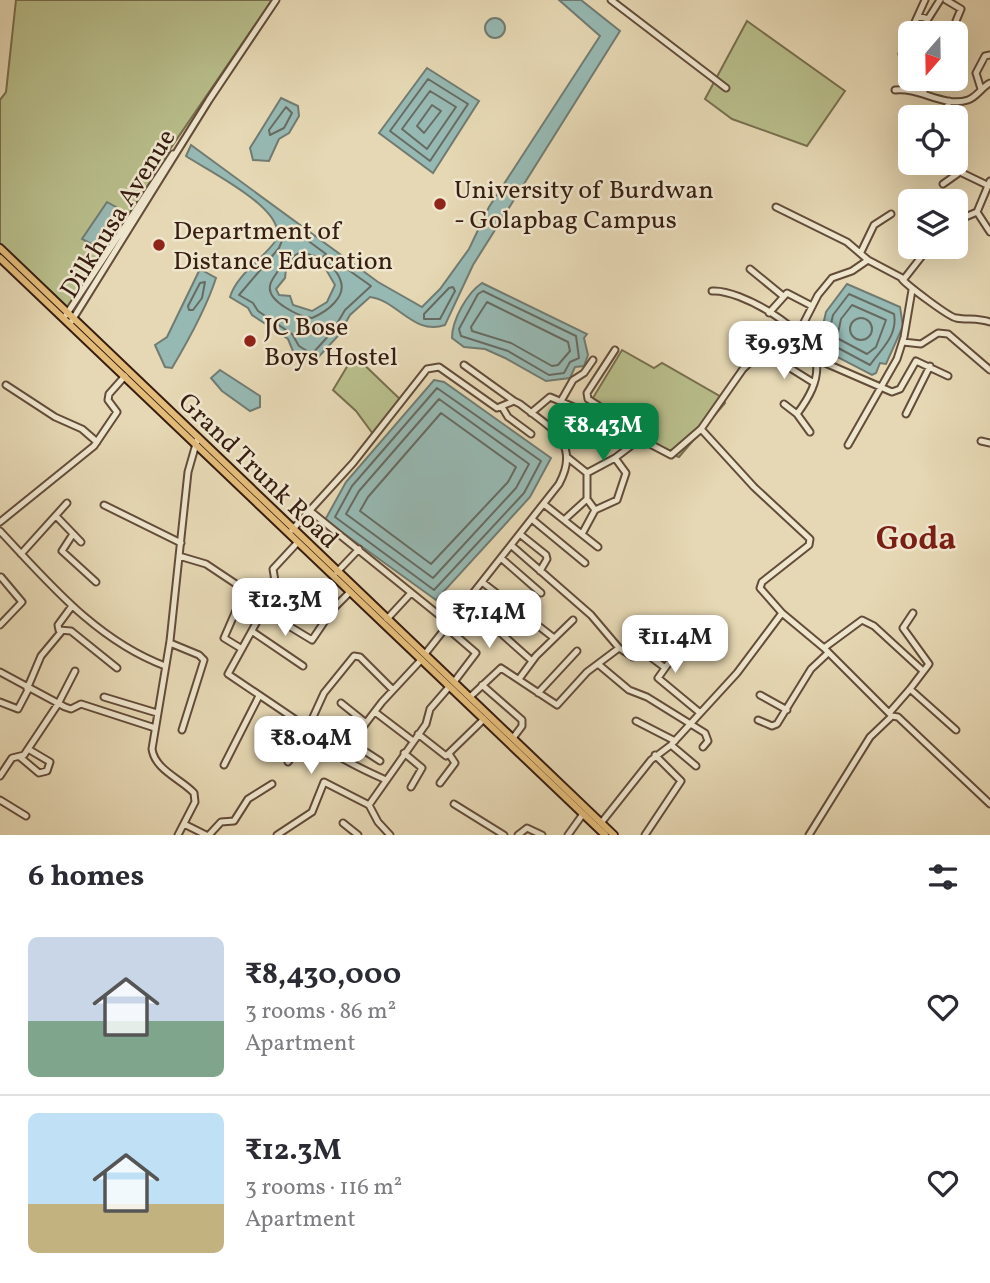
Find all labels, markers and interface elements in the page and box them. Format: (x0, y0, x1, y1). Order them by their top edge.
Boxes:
north arrow (898, 21, 968, 91)
map controls (898, 21, 968, 259)
button: locate (898, 105, 968, 175)
street label: Dilkhusa Avenue (52, 123, 185, 306)
place label: University of Burdwan - Golapbag Campus (454, 173, 714, 239)
button: layers (898, 189, 968, 259)
marker: University of Burdwan - Golapbag Campus (432, 196, 448, 212)
place label: Department of Distance Education (173, 214, 393, 280)
marker: Department of Distance Education (151, 237, 167, 253)
place label: JC Bose Boys Hostel (264, 310, 398, 376)
pin: ₹9.93M (727, 322, 841, 381)
text: ₹9.93M (745, 328, 823, 360)
marker: JC Bose Boys Hostel (242, 333, 258, 349)
street label: Grand Trunk Road (169, 385, 346, 558)
pin: ₹8.43M (546, 404, 660, 463)
text: ₹8.43M (564, 410, 642, 442)
district label: Goda (876, 518, 956, 564)
pin: ₹12.3M (228, 578, 342, 638)
text: ₹12.3M (248, 585, 322, 617)
pin: ₹7.14M (432, 590, 546, 650)
text: ₹7.14M (452, 597, 526, 629)
pin: ₹11.4M (618, 616, 732, 675)
text: ₹11.4M (638, 622, 712, 654)
pin: ₹8.04M (254, 716, 368, 776)
text: ₹8.04M (270, 723, 352, 755)
text: 6 homes (28, 856, 144, 898)
icon: filters (924, 858, 962, 896)
text: ₹8,430,000 (245, 954, 401, 996)
icon: home (84, 965, 168, 1049)
icon: heart (924, 988, 962, 1026)
text: 3 rooms · 86 m² (245, 996, 396, 1028)
text: Apartment (245, 1028, 356, 1060)
text: ₹12.3M (245, 1130, 342, 1172)
icon: home (84, 1141, 168, 1225)
icon: heart (924, 1164, 962, 1202)
text: 3 rooms · 116 m² (245, 1172, 402, 1204)
text: Apartment (245, 1204, 356, 1236)

